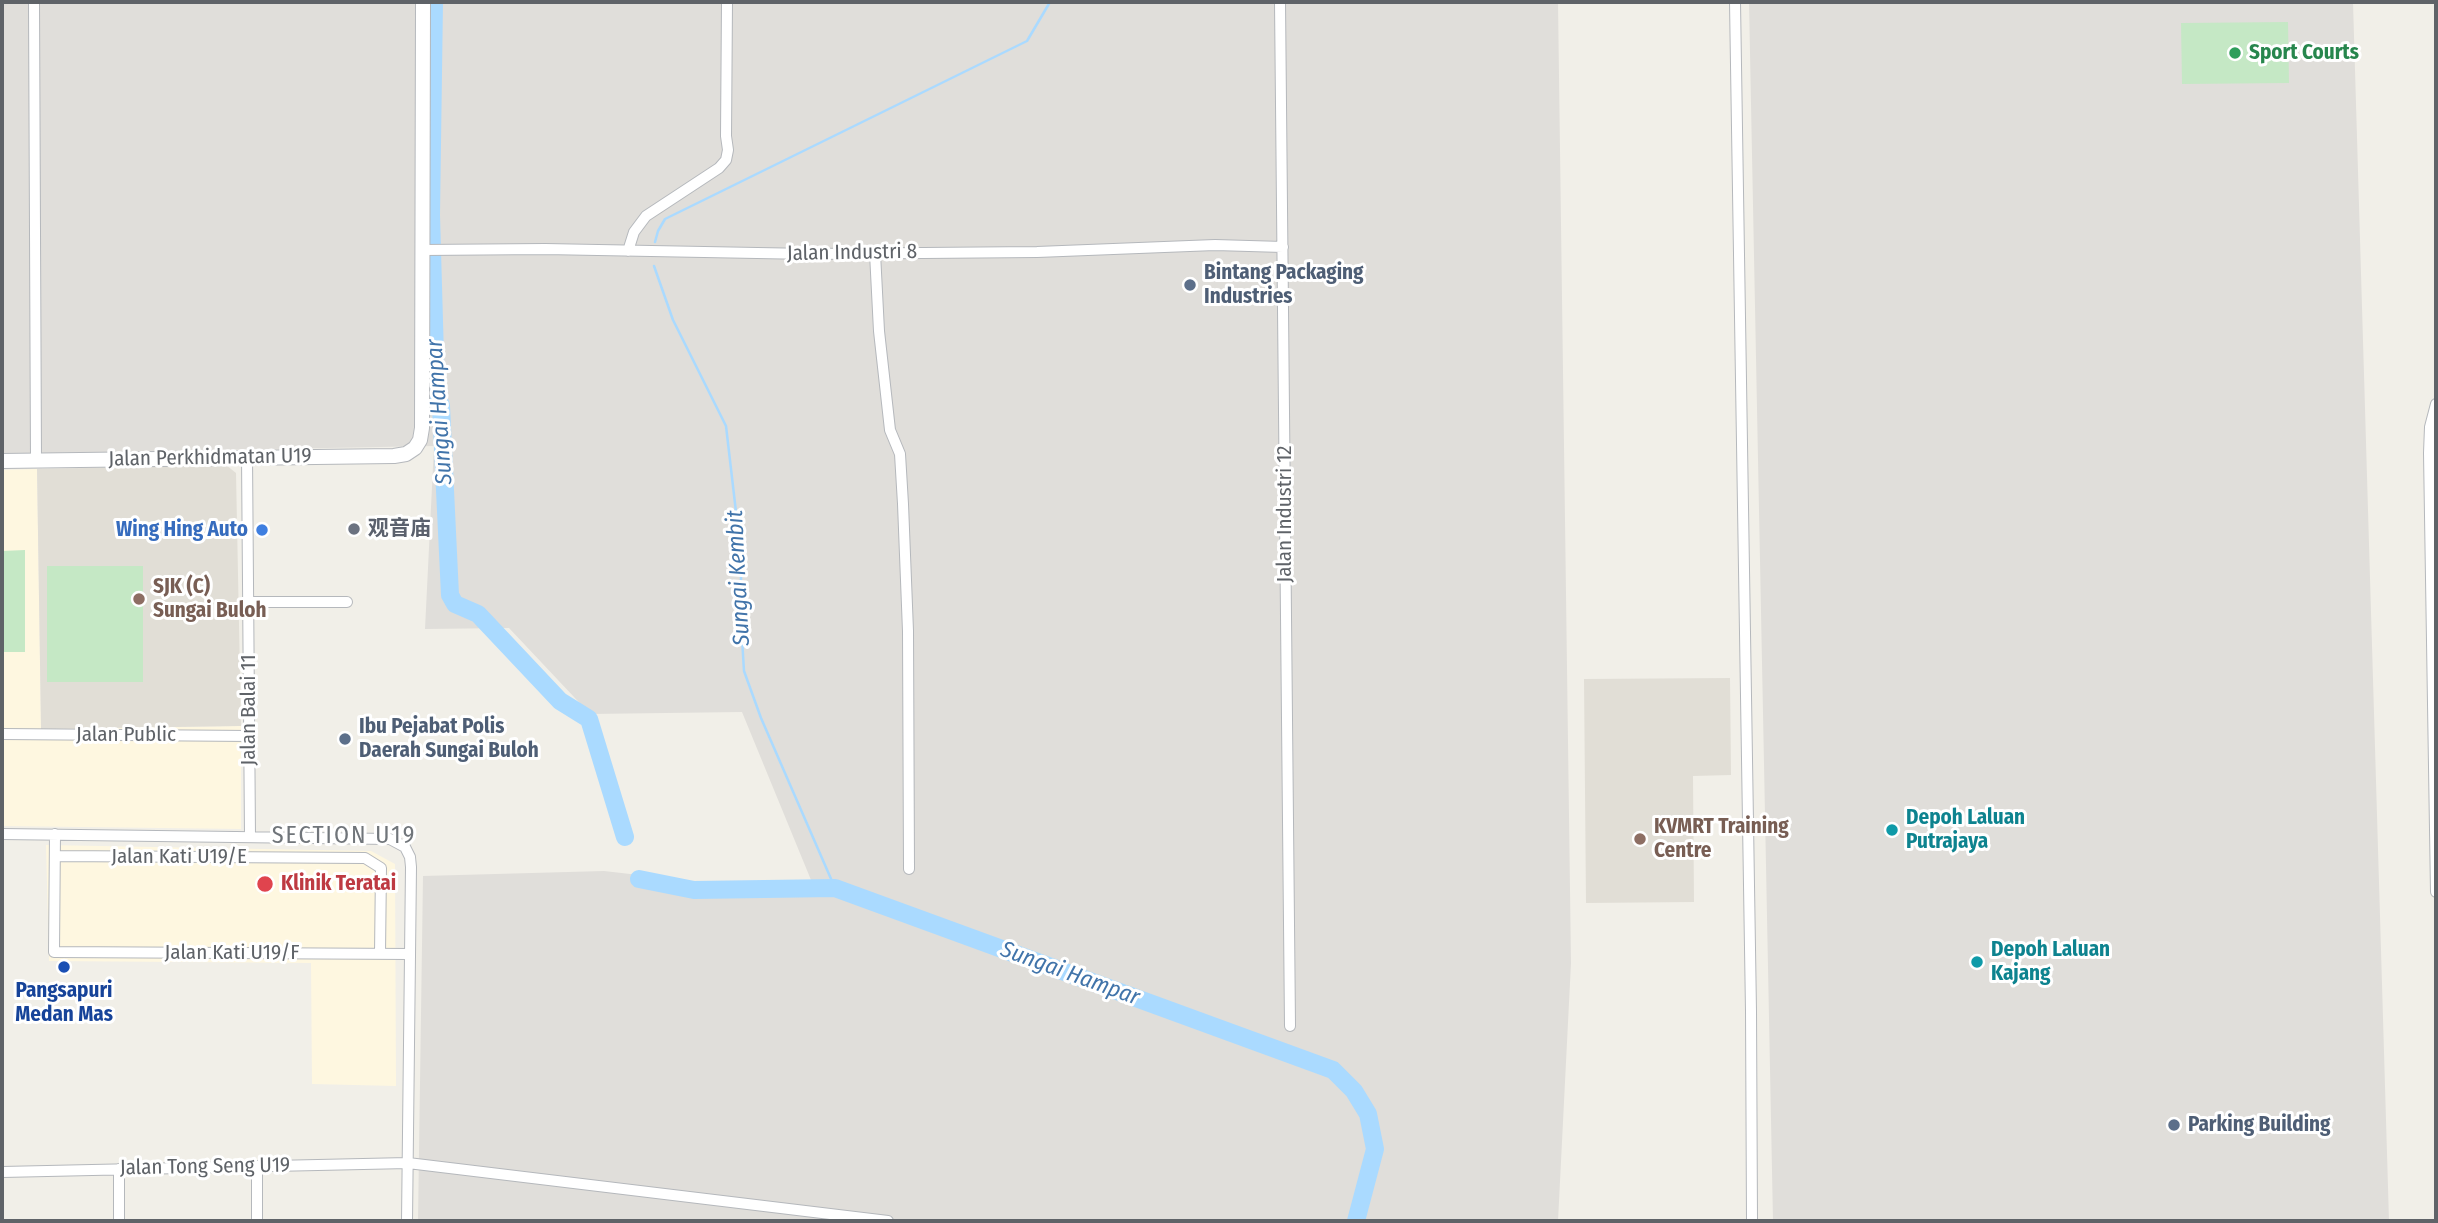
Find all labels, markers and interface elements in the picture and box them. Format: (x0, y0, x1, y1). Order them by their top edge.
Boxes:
place label: Sport Courts (2249, 40, 2359, 66)
marker: Sport Courts (2227, 45, 2243, 61)
street label: Jalan Industri 8 (787, 239, 917, 267)
place label: Bintang Packaging Industries (1204, 260, 1364, 310)
marker: Bintang Packaging Industries (1182, 277, 1198, 293)
water label: Sungai Hampar (421, 338, 459, 486)
street label: Jalan Perkhidmatan U19 (108, 444, 312, 472)
street label: Jalan Industri 12 (1272, 445, 1298, 583)
water label: Sungai Kembit (722, 509, 756, 647)
place label: 观音庙 (368, 516, 431, 542)
place label: Wing Hing Auto (116, 517, 248, 543)
marker: 观音庙 (346, 521, 362, 537)
marker: Wing Hing Auto (254, 522, 270, 538)
place label: SJK (C) Sungai Buloh (153, 574, 266, 624)
marker: SJK (C) Sungai Buloh (131, 591, 147, 607)
street label: Jalan Balai 11 (236, 654, 262, 766)
place label: Ibu Pejabat Polis Daerah Sungai Buloh (359, 714, 539, 764)
street label: Jalan Public (76, 722, 176, 748)
marker: Ibu Pejabat Polis Daerah Sungai Buloh (337, 731, 353, 747)
place label: Depoh Laluan Putrajaya (1906, 805, 2025, 855)
place label: KVMRT Training Centre (1654, 814, 1789, 864)
district label: SECTION U19 (273, 822, 415, 850)
marker: Depoh Laluan Putrajaya (1884, 822, 1900, 838)
marker: KVMRT Training Centre (1632, 831, 1648, 847)
street label: Jalan Kati U19/E (111, 844, 247, 870)
place label: Klinik Teratai (281, 871, 396, 897)
marker: Klinik Teratai (255, 874, 275, 894)
water label: Sungai Hampar (997, 936, 1143, 1012)
place label: Depoh Laluan Kajang (1991, 937, 2110, 987)
street label: Jalan Kati U19/F (165, 940, 299, 966)
marker: Depoh Laluan Kajang (1969, 954, 1985, 970)
marker: Pangsapuri Medan Mas (56, 959, 72, 975)
place label: Pangsapuri Medan Mas (15, 978, 113, 1028)
place label: Parking Building (2188, 1112, 2331, 1138)
marker: Parking Building (2166, 1117, 2182, 1133)
street label: Jalan Tong Seng U19 (120, 1153, 290, 1181)

